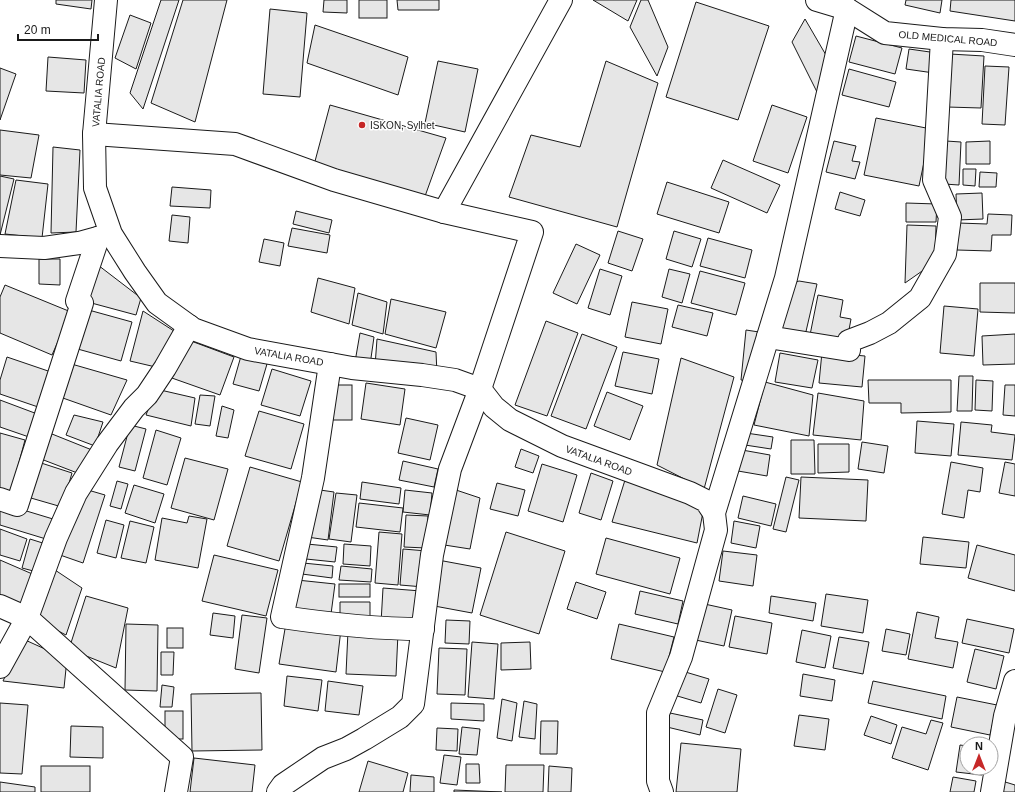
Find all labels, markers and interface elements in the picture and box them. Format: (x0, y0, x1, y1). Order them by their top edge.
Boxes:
scale bar (18, 16, 98, 42)
text: 20 m (24, 23, 51, 37)
street label: OLD MEDICAL ROAD (898, 29, 998, 48)
street label: VATALIA ROAD (90, 57, 107, 127)
marker: ISKON, Sylhet (357, 120, 367, 130)
place label: ISKON, Sylhet (370, 120, 435, 131)
street label: VATALIA ROAD (253, 345, 324, 368)
street label: VATALIA ROAD (564, 443, 634, 478)
north arrow (959, 736, 999, 776)
text: N (975, 740, 983, 752)

